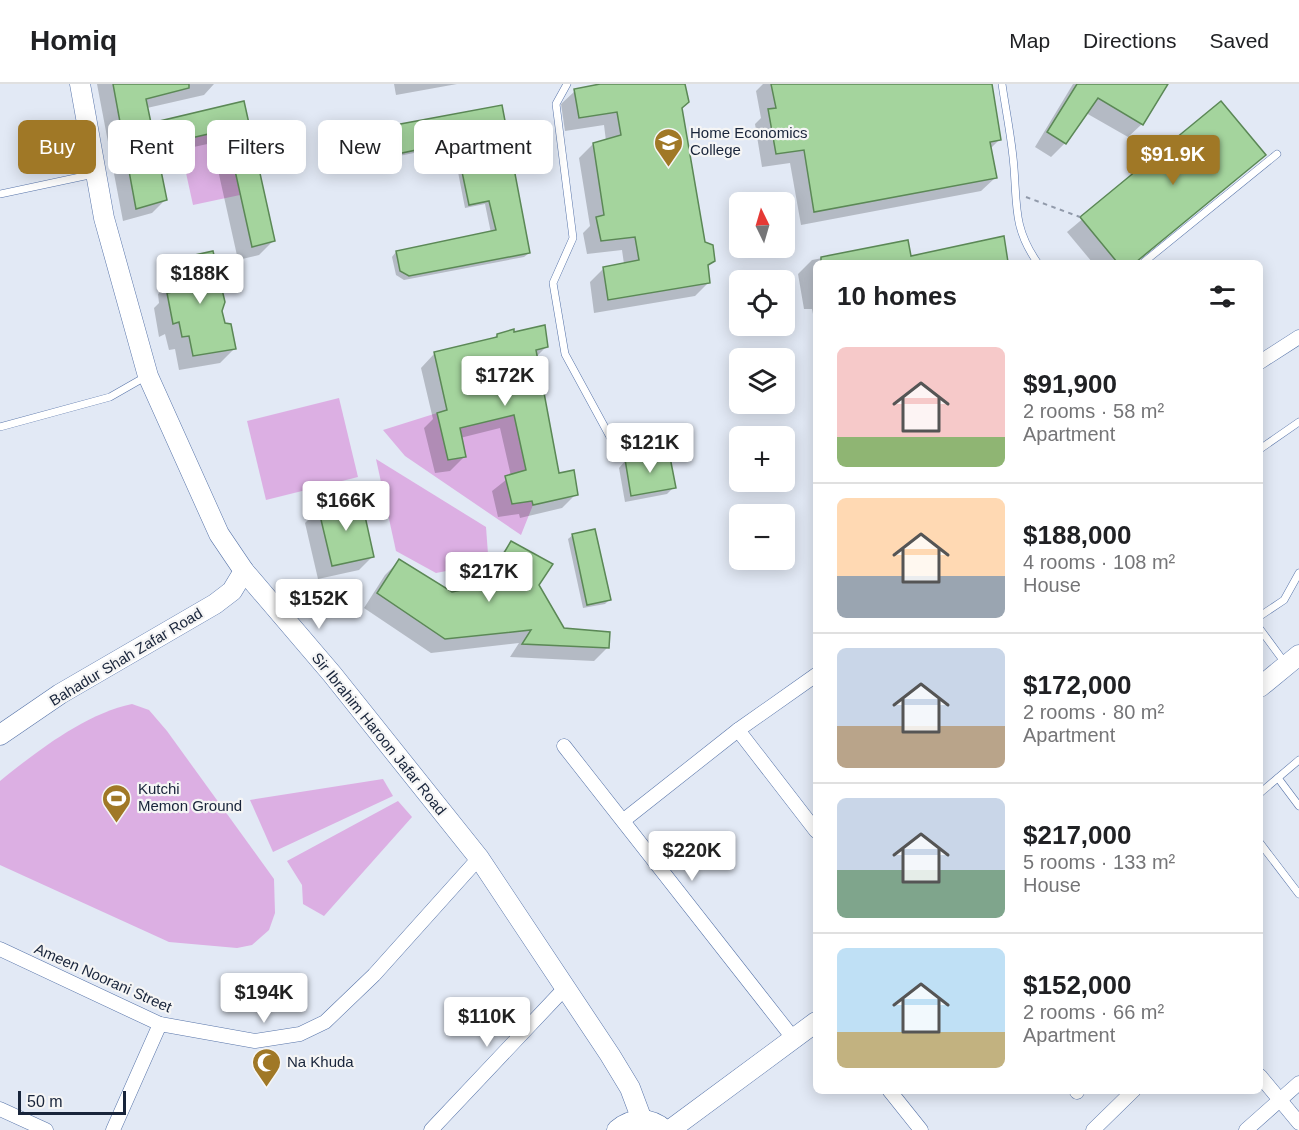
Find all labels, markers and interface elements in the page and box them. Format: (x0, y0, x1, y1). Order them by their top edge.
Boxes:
text: Homiq (30, 25, 117, 56)
text: Map (1009, 29, 1050, 52)
text: Directions (1083, 29, 1176, 52)
text: Saved (1209, 29, 1269, 52)
chip: Buy (18, 120, 96, 174)
chip: Rent (108, 120, 195, 174)
chip: Filters (207, 120, 306, 174)
chip: New (318, 120, 402, 174)
chip: Apartment (414, 120, 553, 174)
place label: Home Economics College (690, 124, 808, 158)
school or university icon: Home Economics College (653, 126, 685, 168)
pin: $91.9K (1124, 135, 1222, 186)
text: $91.9K (1141, 143, 1205, 165)
north arrow (729, 192, 795, 258)
map controls (729, 192, 795, 570)
pin: $188K (158, 254, 242, 305)
text: $188K (171, 262, 229, 284)
button: locate (729, 270, 795, 336)
icon: filters (1206, 280, 1239, 313)
text: 10 homes (837, 281, 957, 311)
button: layers (729, 348, 795, 414)
pin: $172K (463, 356, 547, 407)
text: $172K (476, 364, 534, 386)
text: $91,900 (1023, 369, 1117, 399)
icon: home (885, 371, 957, 443)
text: 2 rooms · 58 m² (1023, 400, 1164, 422)
pin: $121K (608, 423, 692, 474)
text: Apartment (1023, 423, 1115, 445)
button: + (729, 426, 795, 492)
text: $121K (621, 431, 679, 453)
pin: $166K (304, 481, 388, 532)
text: $166K (317, 489, 375, 511)
button: − (729, 504, 795, 570)
text: $188,000 (1023, 520, 1131, 550)
icon: home (885, 522, 957, 594)
text: 4 rooms · 108 m² (1023, 551, 1175, 573)
pin: $217K (447, 552, 531, 603)
text: $217K (460, 560, 518, 582)
text: House (1023, 574, 1081, 596)
pin: $152K (277, 579, 361, 630)
text: $152K (290, 587, 348, 609)
street label: Bahadur Shah Zafar Road (46, 604, 205, 709)
street label: Sir Ibrahim Haroon Jafar Road (309, 649, 450, 818)
text: $172,000 (1023, 670, 1131, 700)
icon: home (885, 672, 957, 744)
text: 2 rooms · 80 m² (1023, 701, 1164, 723)
text: Apartment (1023, 724, 1115, 746)
place label: Kutchi Memon Ground (138, 780, 242, 814)
sports icon: Kutchi Memon Ground (101, 782, 133, 824)
text: $217,000 (1023, 820, 1131, 850)
icon: home (885, 822, 957, 894)
pin: $220K (650, 831, 734, 882)
text: $220K (663, 839, 721, 861)
text: 5 rooms · 133 m² (1023, 851, 1175, 873)
text: House (1023, 874, 1081, 896)
street label: Ameen Noorani Street (32, 940, 175, 1016)
text: $152,000 (1023, 970, 1131, 1000)
icon: home (885, 972, 957, 1044)
pin: $194K (222, 973, 306, 1024)
text: $194K (235, 981, 293, 1003)
pin: $110K (445, 997, 529, 1048)
text: 2 rooms · 66 m² (1023, 1001, 1164, 1023)
text: $110K (458, 1005, 516, 1027)
text: Apartment (1023, 1024, 1115, 1046)
mosque icon: Na Khuda (250, 1046, 282, 1088)
place label: Na Khuda (287, 1053, 354, 1070)
scale bar (18, 1088, 126, 1116)
text: 50 m (27, 1093, 63, 1110)

